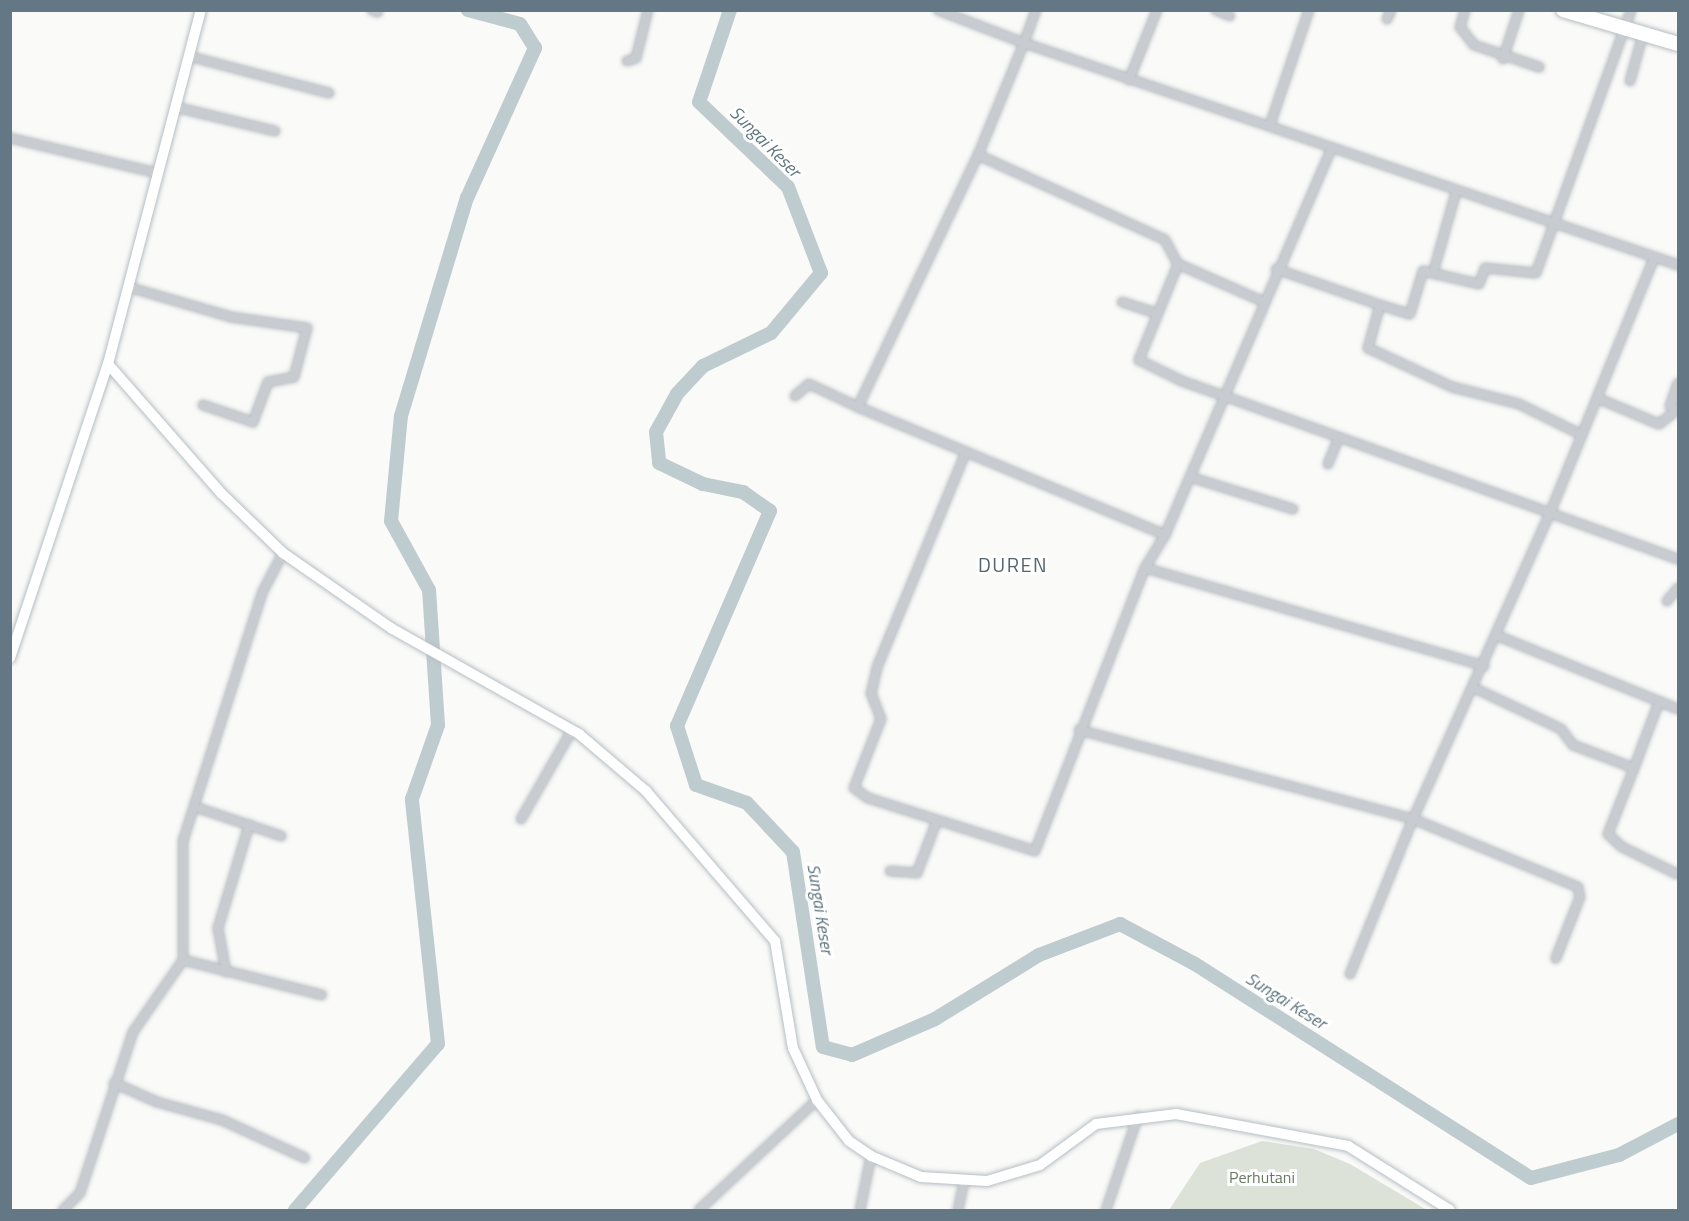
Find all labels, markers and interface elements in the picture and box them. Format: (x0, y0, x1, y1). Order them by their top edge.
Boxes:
water label: Sungai Keser (725, 102, 805, 182)
district label: DUREN (978, 552, 1048, 576)
water label: Sungai Keser (802, 862, 838, 956)
water label: Sungai Keser (1242, 968, 1330, 1034)
park label: Perhutani (1229, 1167, 1295, 1187)

